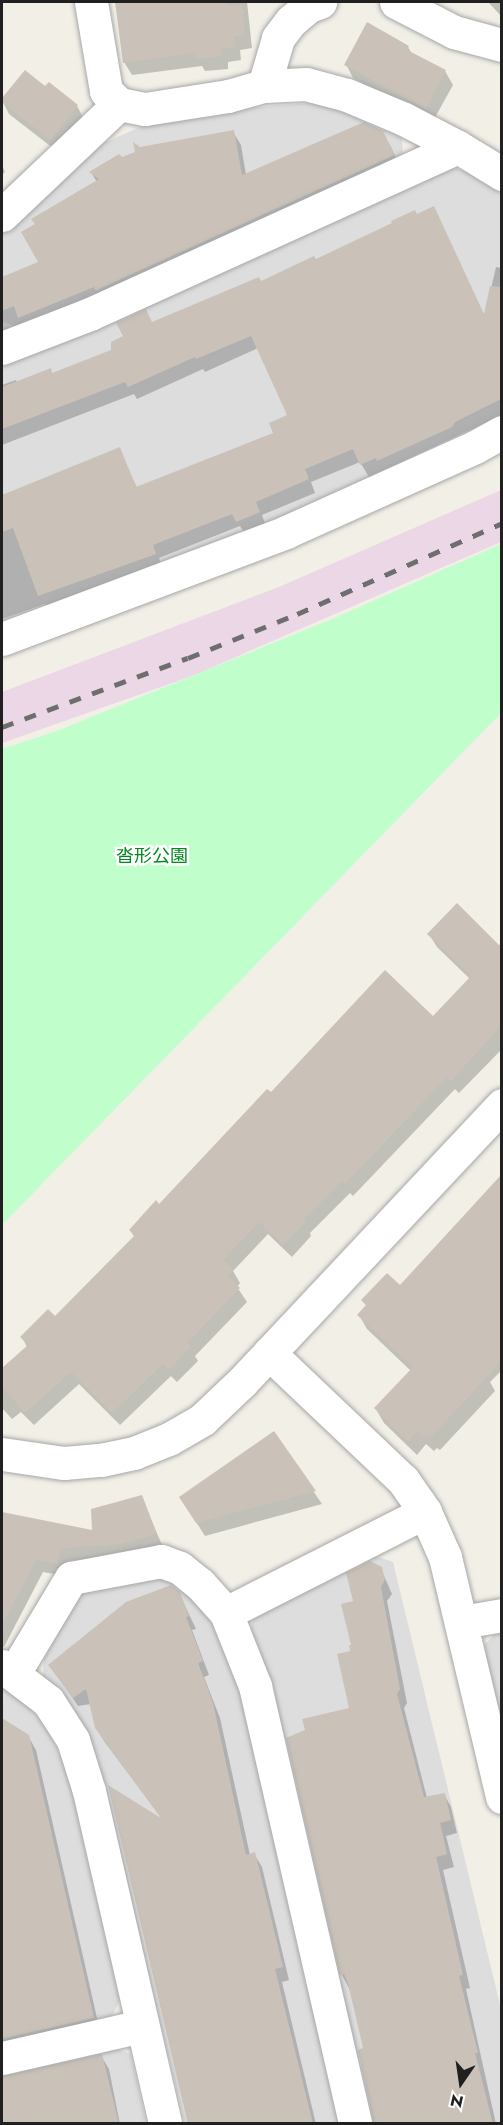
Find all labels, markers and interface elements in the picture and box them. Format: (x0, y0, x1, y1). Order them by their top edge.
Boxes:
park label: 沓形公園 (116, 845, 188, 867)
north arrow (431, 2053, 491, 2113)
text: N (448, 2088, 466, 2114)

